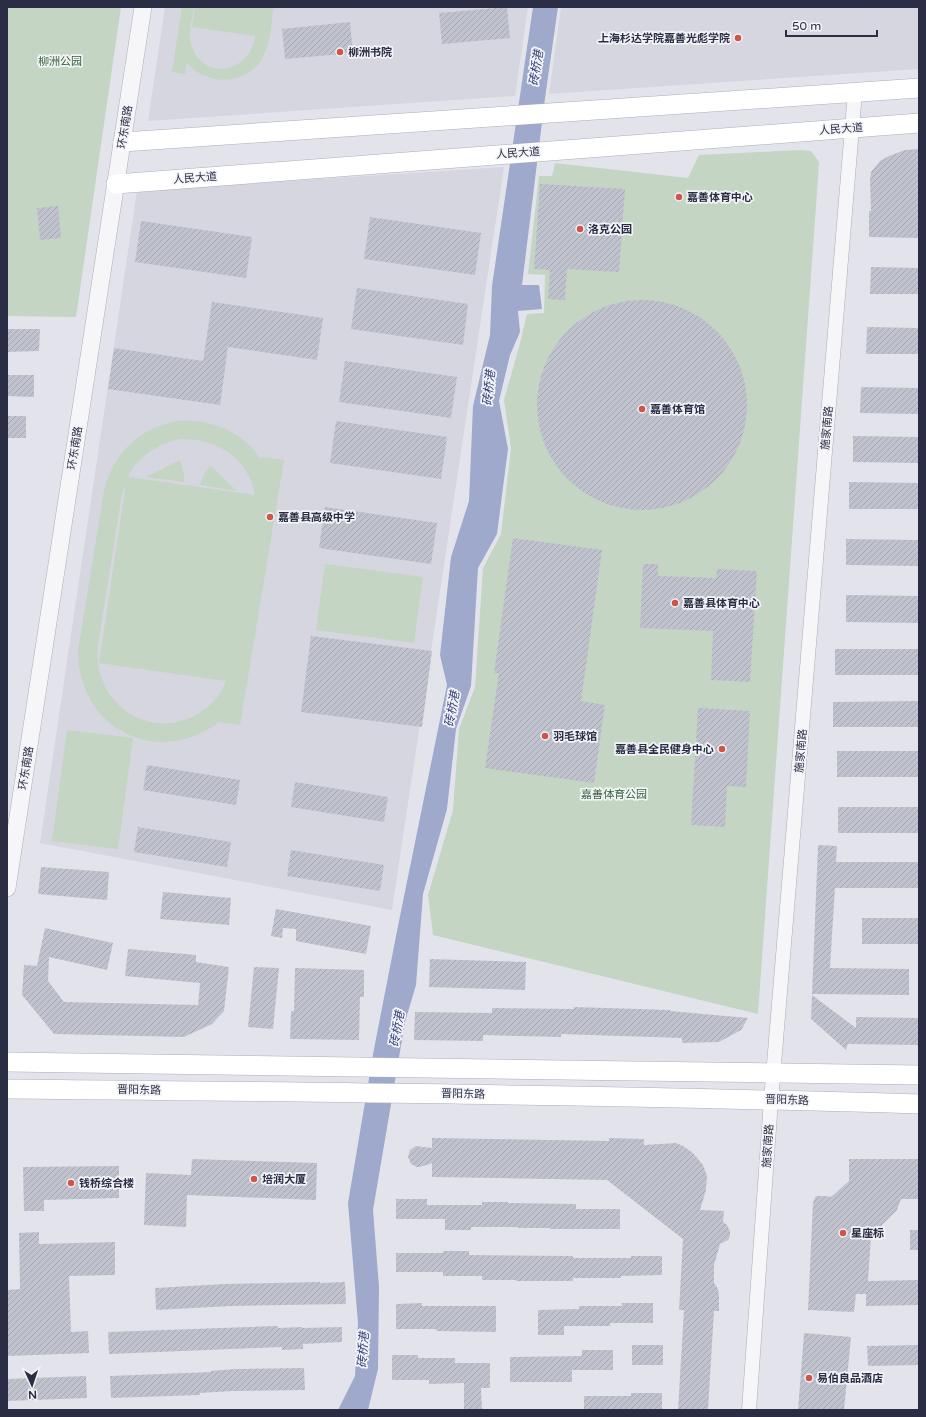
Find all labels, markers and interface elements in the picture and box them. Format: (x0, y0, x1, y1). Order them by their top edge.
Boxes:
scale bar (786, 12, 877, 38)
text: 50 m (792, 19, 821, 33)
place label: 上海杉达学院嘉善光彪学院 (598, 32, 730, 45)
marker: 上海杉达学院嘉善光彪学院 (733, 33, 743, 43)
place label: 柳洲书院 (348, 46, 392, 59)
marker: 柳洲书院 (335, 47, 345, 57)
water label: 砖桥港 (526, 47, 546, 87)
park label: 柳洲公园 (38, 55, 82, 68)
street label: 环东南路 (115, 104, 135, 150)
street label: 人民大道 (819, 121, 863, 137)
street label: 人民大道 (496, 145, 540, 161)
street label: 人民大道 (173, 170, 217, 186)
place label: 嘉善体育中心 (687, 191, 753, 204)
marker: 嘉善体育中心 (674, 192, 684, 202)
place label: 洛克公园 (588, 223, 632, 236)
marker: 洛克公园 (575, 224, 585, 234)
water label: 砖桥港 (480, 367, 498, 407)
place label: 嘉善体育馆 (650, 403, 705, 416)
marker: 嘉善体育馆 (637, 404, 647, 414)
street label: 施家南路 (819, 406, 835, 450)
street label: 环东南路 (65, 425, 85, 471)
place label: 嘉善县高级中学 (278, 511, 355, 524)
marker: 嘉善县高级中学 (265, 512, 275, 522)
place label: 嘉善县体育中心 (683, 597, 760, 610)
marker: 嘉善县体育中心 (670, 598, 680, 608)
water label: 砖桥港 (442, 688, 462, 728)
street label: 施家南路 (793, 729, 809, 773)
place label: 羽毛球馆 (553, 730, 597, 743)
marker: 羽毛球馆 (540, 731, 550, 741)
place label: 嘉善县全民健身中心 (615, 743, 714, 756)
marker: 嘉善县全民健身中心 (717, 744, 727, 754)
street label: 环东南路 (16, 745, 36, 791)
park label: 嘉善体育公园 (581, 788, 647, 801)
water label: 砖桥港 (387, 1008, 407, 1048)
street label: 晋阳东路 (117, 1083, 161, 1097)
street label: 晋阳东路 (441, 1087, 485, 1101)
street label: 晋阳东路 (765, 1093, 809, 1107)
street label: 施家南路 (760, 1124, 776, 1168)
place label: 培润大厦 (262, 1173, 306, 1186)
marker: 培润大厦 (249, 1174, 259, 1184)
place label: 钱桥综合楼 (79, 1177, 134, 1190)
marker: 钱桥综合楼 (66, 1178, 76, 1188)
place label: 星座标 (851, 1227, 884, 1240)
marker: 星座标 (838, 1228, 848, 1238)
water label: 砖桥港 (355, 1330, 371, 1368)
north arrow (12, 1365, 52, 1405)
place label: 易伯良品酒店 (817, 1372, 883, 1385)
marker: 易伯良品酒店 (804, 1373, 814, 1383)
text: N (28, 1388, 37, 1401)

